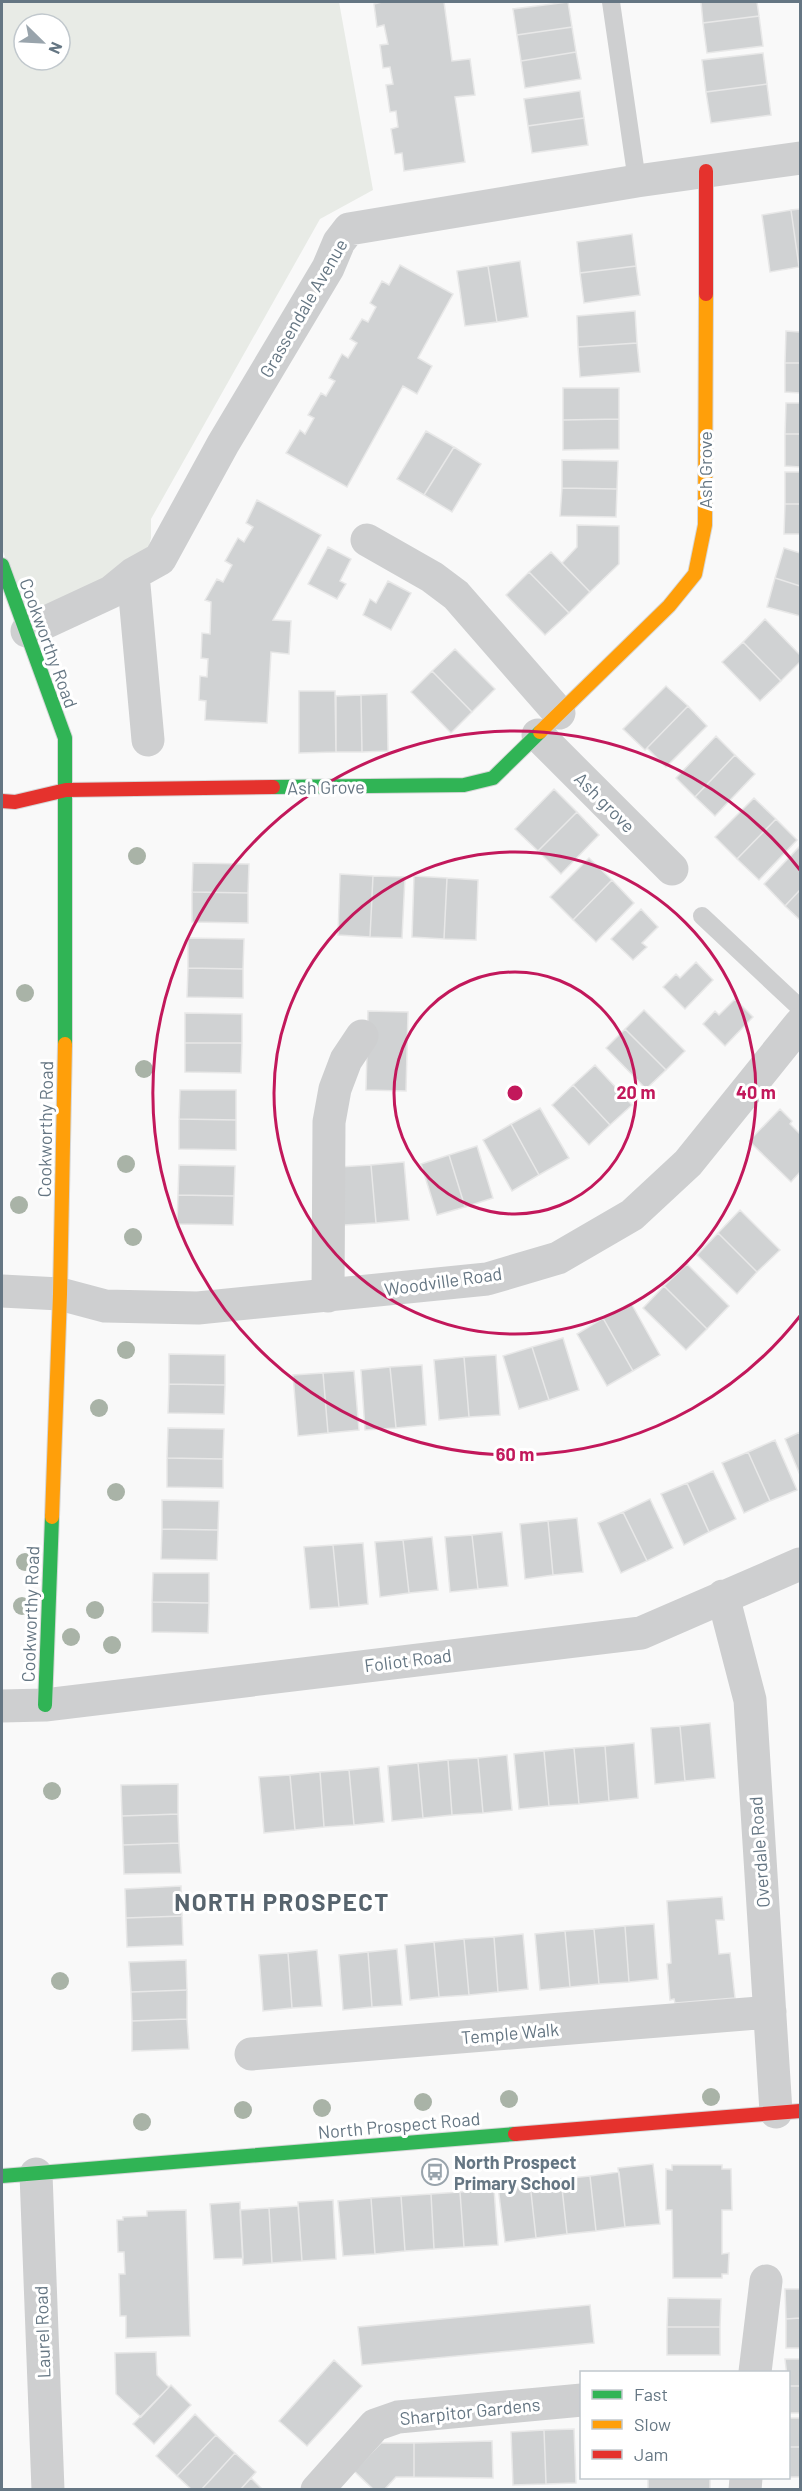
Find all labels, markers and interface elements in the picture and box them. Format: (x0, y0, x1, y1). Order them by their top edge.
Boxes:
north arrow (12, 12, 72, 72)
text: N (45, 40, 67, 57)
street label: Grassendale Avenue (254, 235, 352, 381)
street label: Ash Grove (694, 431, 716, 509)
street label: Cookworthy Road (15, 575, 83, 711)
street label: Ash grove (570, 767, 640, 837)
street label: Ash Grove (287, 775, 365, 799)
street label: Cookworthy Road (33, 1061, 57, 1197)
text: 20 m (617, 1081, 655, 1103)
text: 40 m (736, 1081, 776, 1103)
centre of rings (505, 1083, 525, 1103)
street label: Woodville Road (383, 1262, 503, 1300)
text: 60 m (496, 1443, 534, 1465)
street label: Cookworthy Road (17, 1545, 43, 1683)
street label: Foliot Road (363, 1644, 453, 1676)
street label: Overdale Road (744, 1796, 774, 1908)
district label: NORTH PROSPECT (174, 1887, 390, 1916)
street label: Temple Walk (460, 2018, 560, 2048)
street label: North Prospect Road (317, 2107, 481, 2143)
place label: North Prospect Primary School (454, 2151, 576, 2194)
bus stop icon: North Prospect Primary School (420, 2157, 450, 2187)
street label: Laurel Road (29, 2285, 55, 2379)
legend (580, 2371, 790, 2479)
text: Fast (634, 2383, 668, 2405)
street label: Sharpitor Gardens (399, 2393, 541, 2429)
text: Slow (634, 2413, 671, 2435)
text: Jam (634, 2443, 668, 2465)

